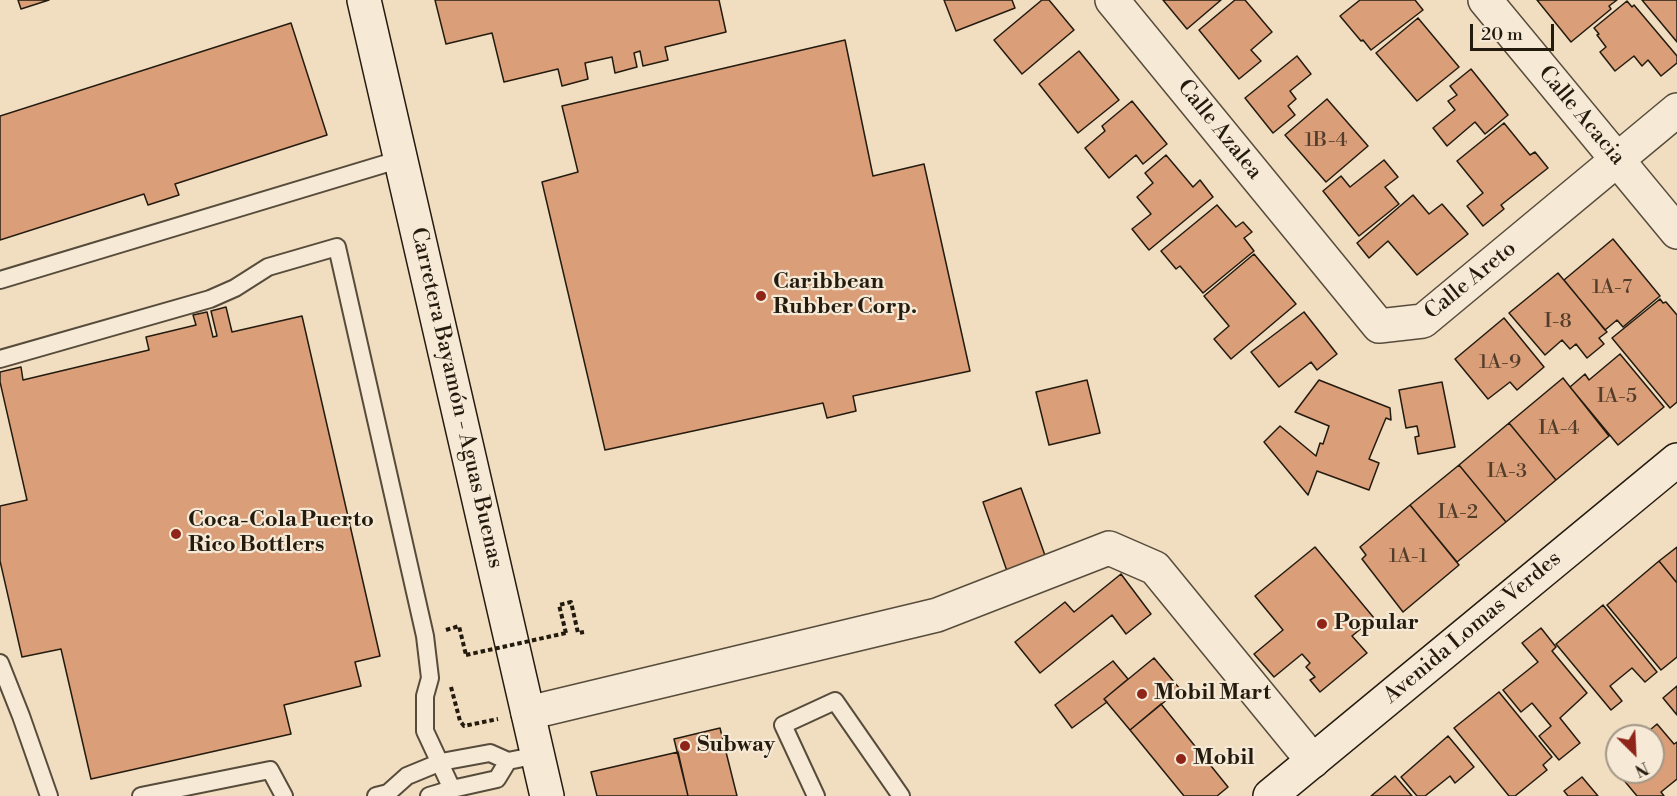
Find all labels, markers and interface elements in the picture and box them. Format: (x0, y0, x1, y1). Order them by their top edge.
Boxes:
scale bar (1473, 12, 1557, 50)
text: 20 m (1481, 23, 1523, 46)
street label: Calle Acacia (1532, 61, 1630, 171)
street label: Calle Azalea (1171, 75, 1267, 185)
house number: 1B-4 (1304, 129, 1348, 153)
street label: Carretera Bayamón - Aguas Buenas (404, 225, 508, 571)
street label: Calle Areto (1420, 236, 1522, 326)
place label: Caribbean Rubber Corp. (773, 270, 917, 322)
house number: 1A-7 (1592, 276, 1632, 300)
marker: Caribbean Rubber Corp. (754, 289, 768, 303)
house number: I-8 (1544, 310, 1572, 334)
house number: 1A-9 (1479, 351, 1521, 375)
house number: IA-5 (1597, 385, 1637, 409)
house number: IA-4 (1539, 417, 1579, 441)
house number: IA-3 (1487, 460, 1527, 484)
house number: IA-2 (1438, 501, 1478, 525)
place label: Coca-Cola Puerto Rico Bottlers (188, 508, 374, 560)
marker: Coca-Cola Puerto Rico Bottlers (169, 527, 183, 541)
house number: 1A-1 (1389, 545, 1427, 569)
street label: Avenida Lomas Verdes (1379, 546, 1567, 710)
place label: Popular (1334, 611, 1419, 637)
marker: Popular (1315, 617, 1329, 631)
place label: Mobil Mart (1154, 681, 1271, 707)
marker: Mobil Mart (1135, 687, 1149, 701)
north arrow (1605, 724, 1665, 784)
place label: Subway (697, 733, 775, 759)
marker: Subway (678, 739, 692, 753)
place label: Mobil (1193, 746, 1254, 772)
marker: Mobil (1174, 752, 1188, 766)
text: N (1632, 757, 1651, 780)

